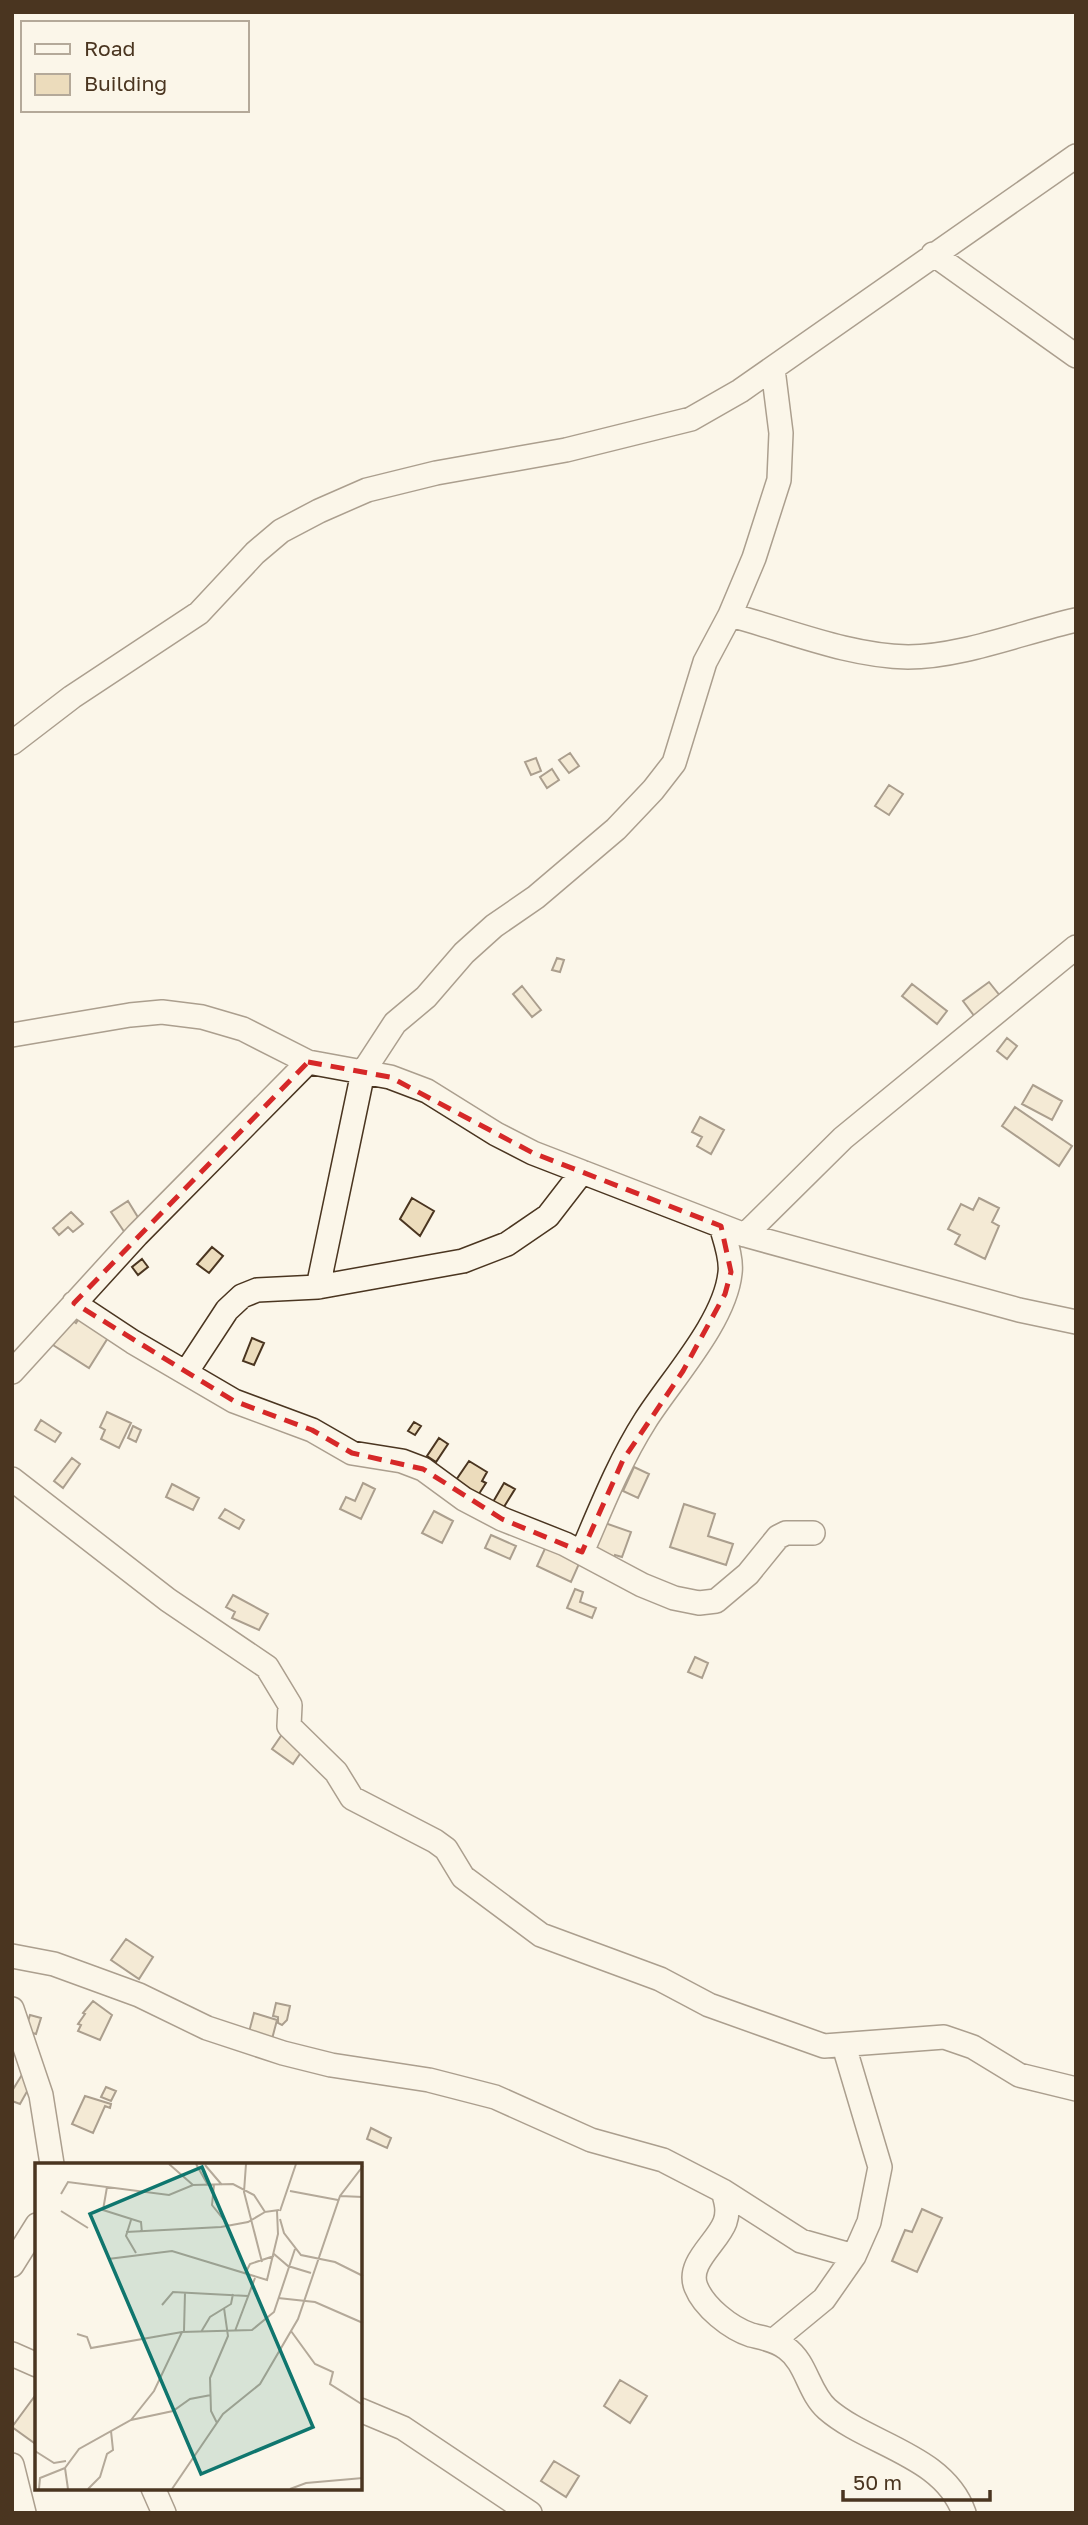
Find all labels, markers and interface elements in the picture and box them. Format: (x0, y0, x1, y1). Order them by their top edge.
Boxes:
legend (21, 21, 248, 112)
text: Road (84, 35, 135, 61)
text: Building (84, 70, 167, 96)
inset map (35, 2163, 362, 2490)
scale bar (843, 2458, 990, 2502)
text: 50 m (853, 2469, 902, 2495)

